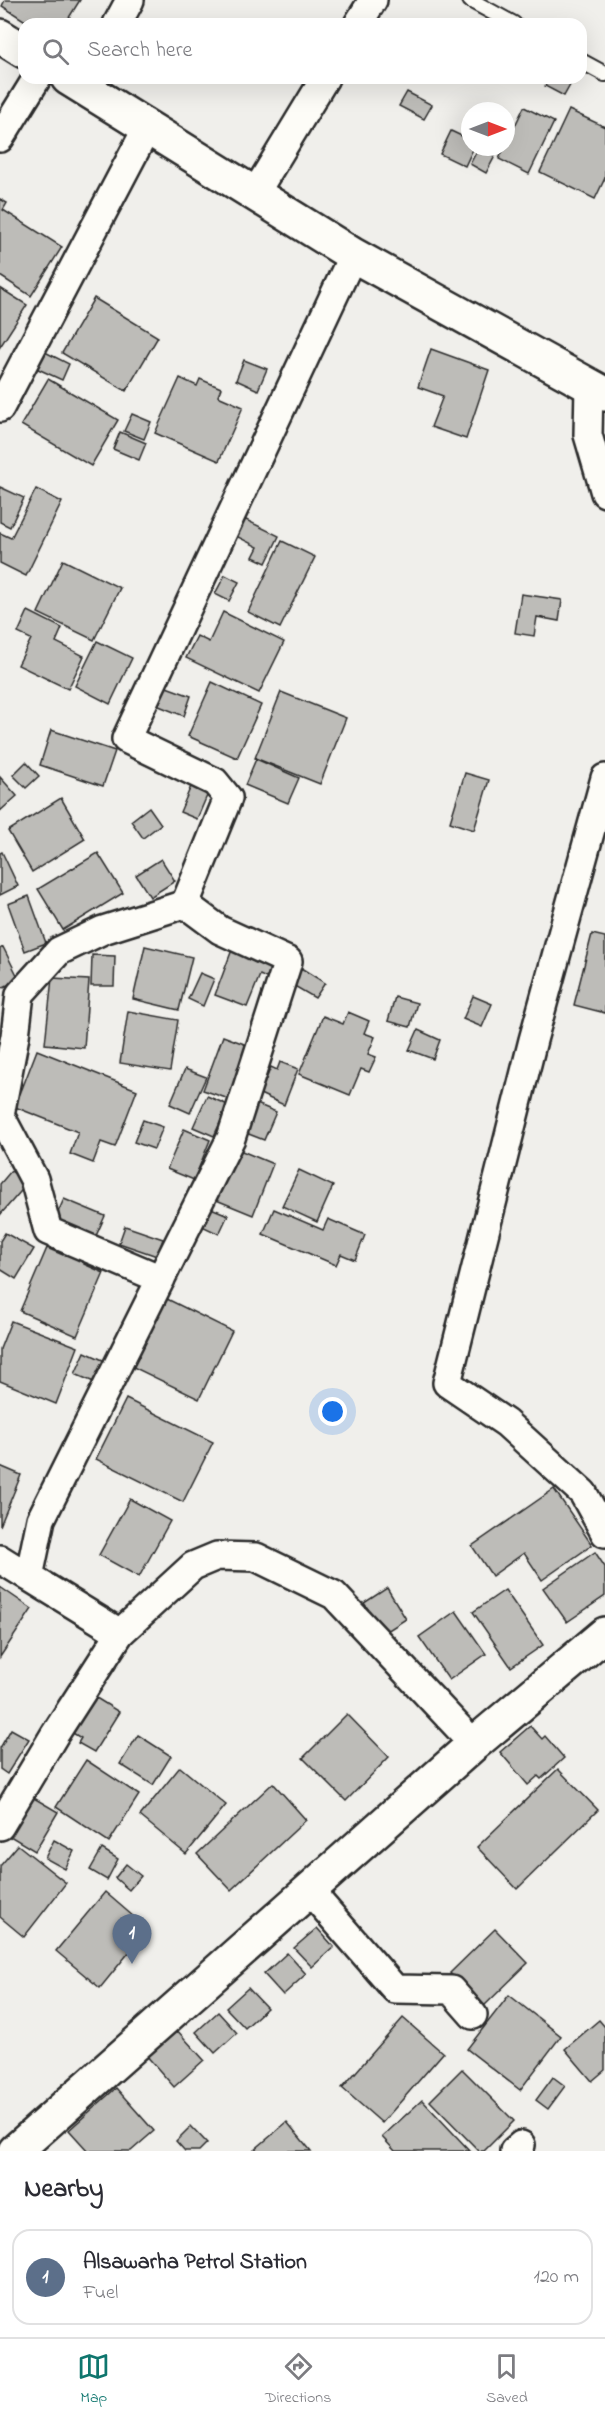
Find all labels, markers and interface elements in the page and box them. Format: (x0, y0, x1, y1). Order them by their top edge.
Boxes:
search box (18, 18, 587, 84)
icon: search (39, 35, 72, 68)
text: Search here (87, 35, 192, 67)
north arrow (461, 102, 515, 156)
your location (318, 1397, 347, 1426)
pin: 1 (112, 1914, 152, 1964)
text: Nearby (24, 2171, 103, 2209)
text: Alsawarha Petrol Station (83, 2247, 307, 2279)
text: 1 (42, 2263, 49, 2292)
text: 120 m (534, 2263, 579, 2292)
text: Fuel (83, 2279, 118, 2308)
tab: Map (77, 2350, 110, 2410)
tab: Directions (265, 2350, 331, 2410)
tab: Saved (486, 2350, 528, 2410)

